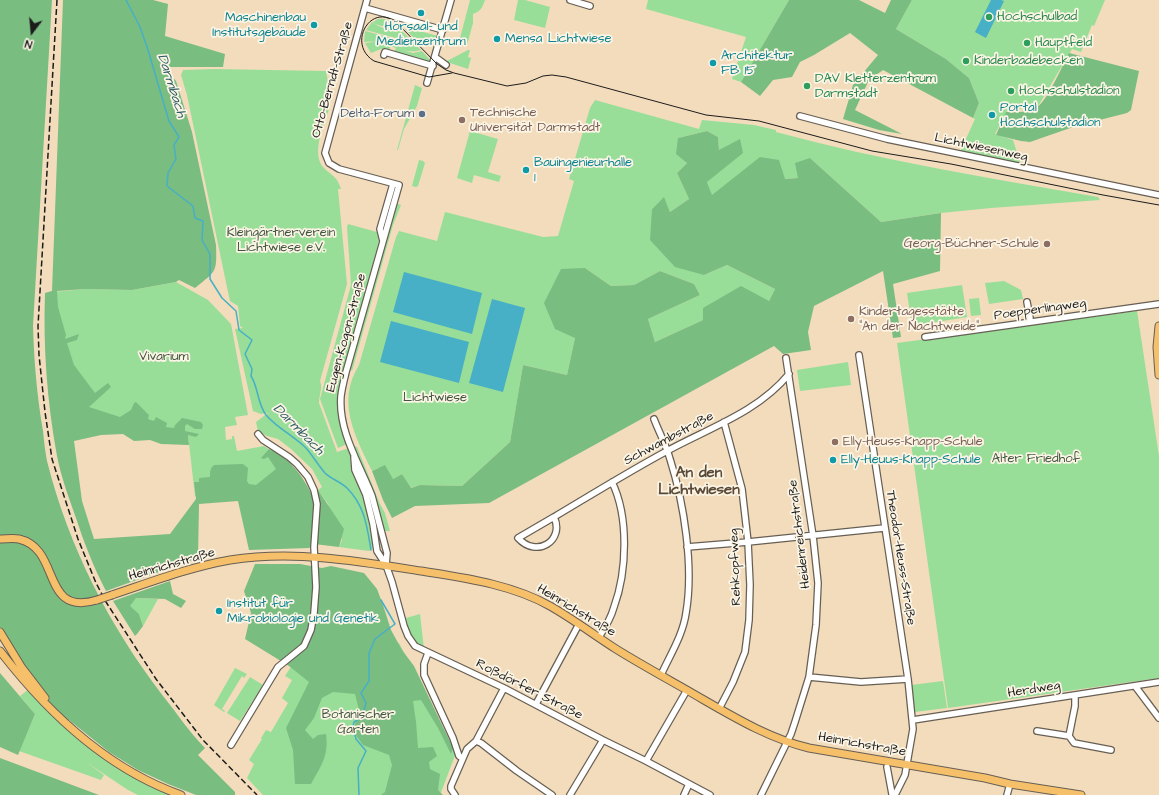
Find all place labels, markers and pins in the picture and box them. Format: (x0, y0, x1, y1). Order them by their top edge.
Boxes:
marker: Hörsaal- und Medienzentrum (416, 8, 426, 18)
place label: Hochschulbad (997, 9, 1077, 25)
place label: Maschinenbau Institutsgebäude (212, 10, 306, 41)
marker: Hochschulbad (984, 12, 994, 22)
place label: Hörsaal- und Medienzentrum (376, 19, 466, 50)
marker: Maschinenbau Institutsgebäude (309, 20, 319, 30)
place label: Mensa Lichtwiese (505, 31, 612, 47)
marker: Mensa Lichtwiese (492, 34, 502, 44)
place label: Hauptfeld (1035, 35, 1092, 51)
marker: Hauptfeld (1022, 38, 1032, 48)
place label: Architektur FB 15 (721, 48, 792, 79)
place label: Kinderbadebecken (974, 53, 1083, 69)
marker: Kinderbadebecken (961, 56, 971, 66)
marker: Architektur FB 15 (708, 58, 718, 68)
place label: DAV Kletterzentrum Darmstadt (815, 71, 936, 102)
marker: DAV Kletterzentrum Darmstadt (802, 81, 812, 91)
place label: Hochschulstadion (1019, 83, 1120, 99)
marker: Hochschulstadion (1006, 86, 1016, 96)
place label: Portal Hochschulstadion (1000, 100, 1101, 131)
place label: Technische Universität Darmstadt (470, 105, 600, 136)
place label: Delta-Forum (340, 106, 414, 122)
marker: Delta-Forum (417, 109, 427, 119)
marker: Portal Hochschulstadion (987, 110, 997, 120)
marker: Technische Universität Darmstadt (457, 115, 467, 125)
place label: Bauingenieurhalle 1 (534, 155, 632, 186)
marker: Bauingenieurhalle 1 (521, 165, 531, 175)
place label: Georg-Büchner-Schule (904, 236, 1039, 252)
marker: Georg-Büchner-Schule (1042, 239, 1052, 249)
place label: Kindertagesstätte "An der Nachtweide" (859, 304, 979, 335)
marker: Kindertagesstätte "An der Nachtweide" (846, 314, 856, 324)
place label: Elly-Heuss-Knapp-Schule (843, 434, 983, 450)
marker: Elly-Heuss-Knapp-Schule (830, 437, 840, 447)
place label: Elly-Heuus-Knapp-Schule (841, 452, 981, 468)
marker: Elly-Heuus-Knapp-Schule (828, 455, 838, 465)
place label: Institut für Mikrobiologie und Genetik (227, 596, 379, 627)
marker: Institut für Mikrobiologie und Genetik (214, 606, 224, 616)

